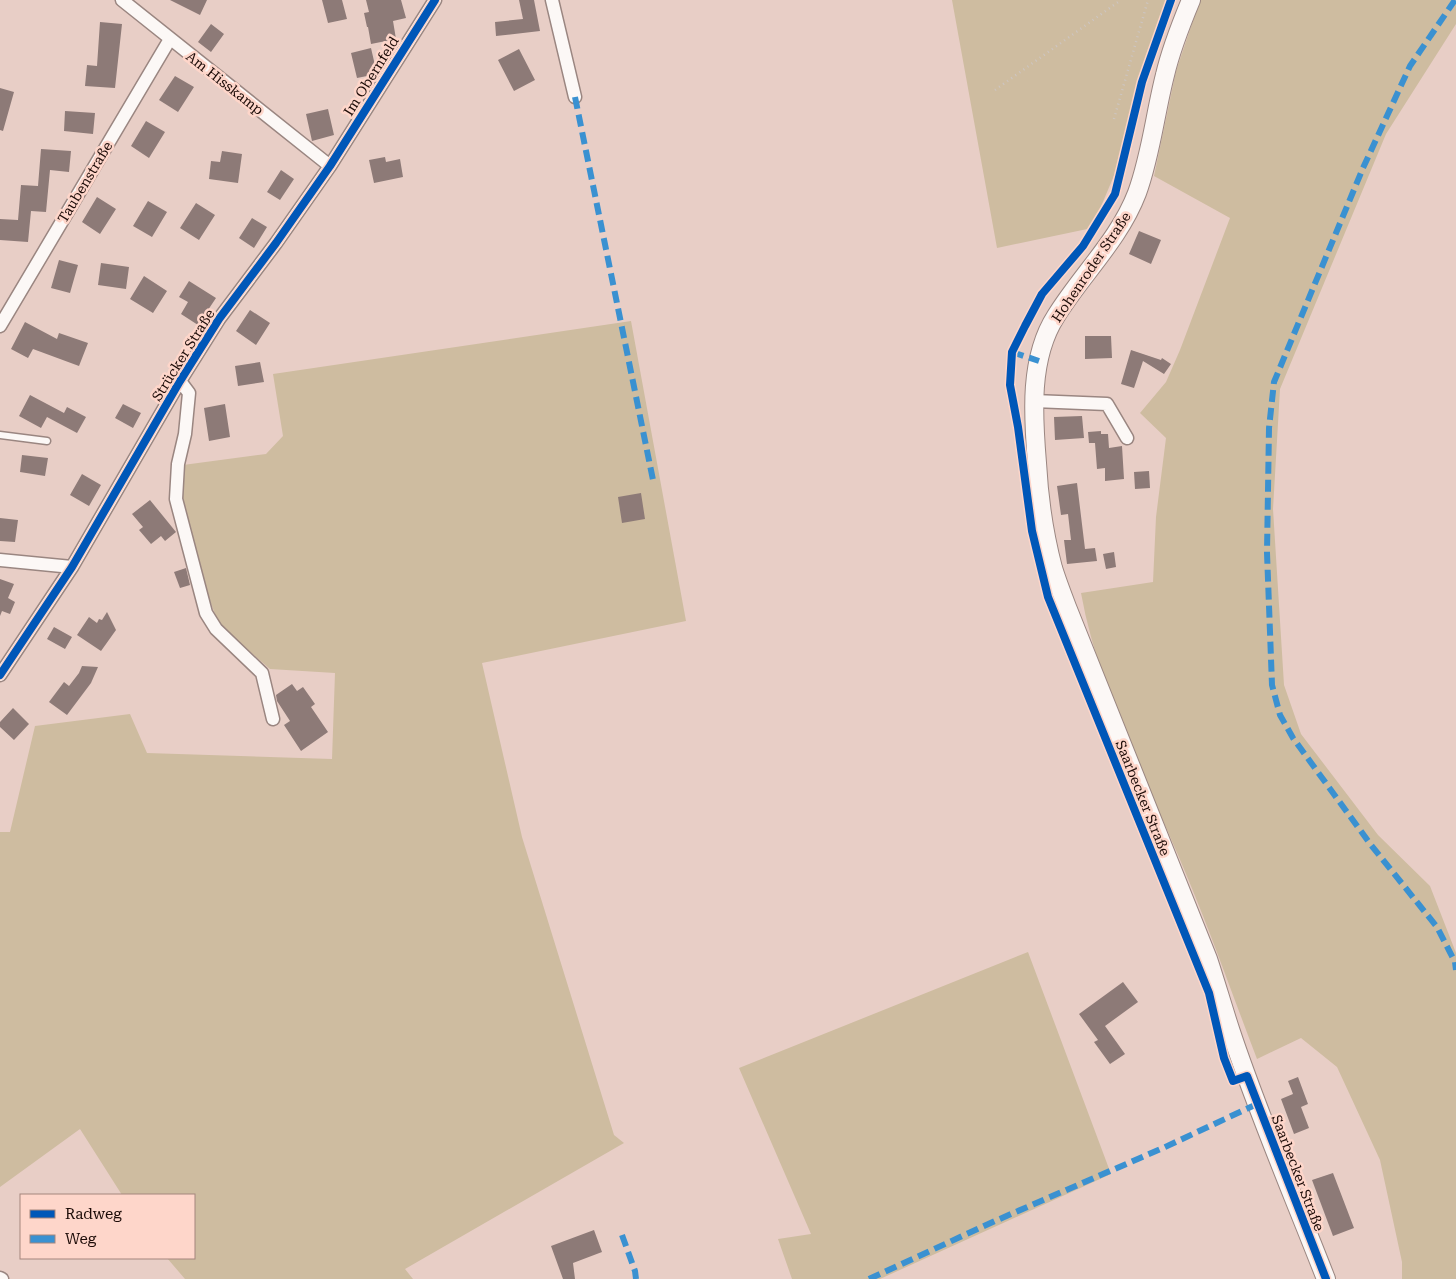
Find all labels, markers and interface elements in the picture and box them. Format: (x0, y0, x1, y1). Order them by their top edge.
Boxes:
street label: Im Obernfeld (340, 33, 402, 119)
street label: Am Hisskamp (183, 48, 267, 118)
street label: Taubenstraße (54, 138, 116, 226)
street label: Hohenroder Straße (1048, 209, 1134, 325)
street label: Strücker Straße (148, 306, 218, 404)
street label: Saarbecker Straße (1113, 738, 1174, 858)
street label: Saarbecker Straße (1268, 1113, 1328, 1234)
legend (20, 1194, 195, 1259)
text: Radweg (65, 1205, 122, 1223)
text: Weg (65, 1230, 97, 1248)

